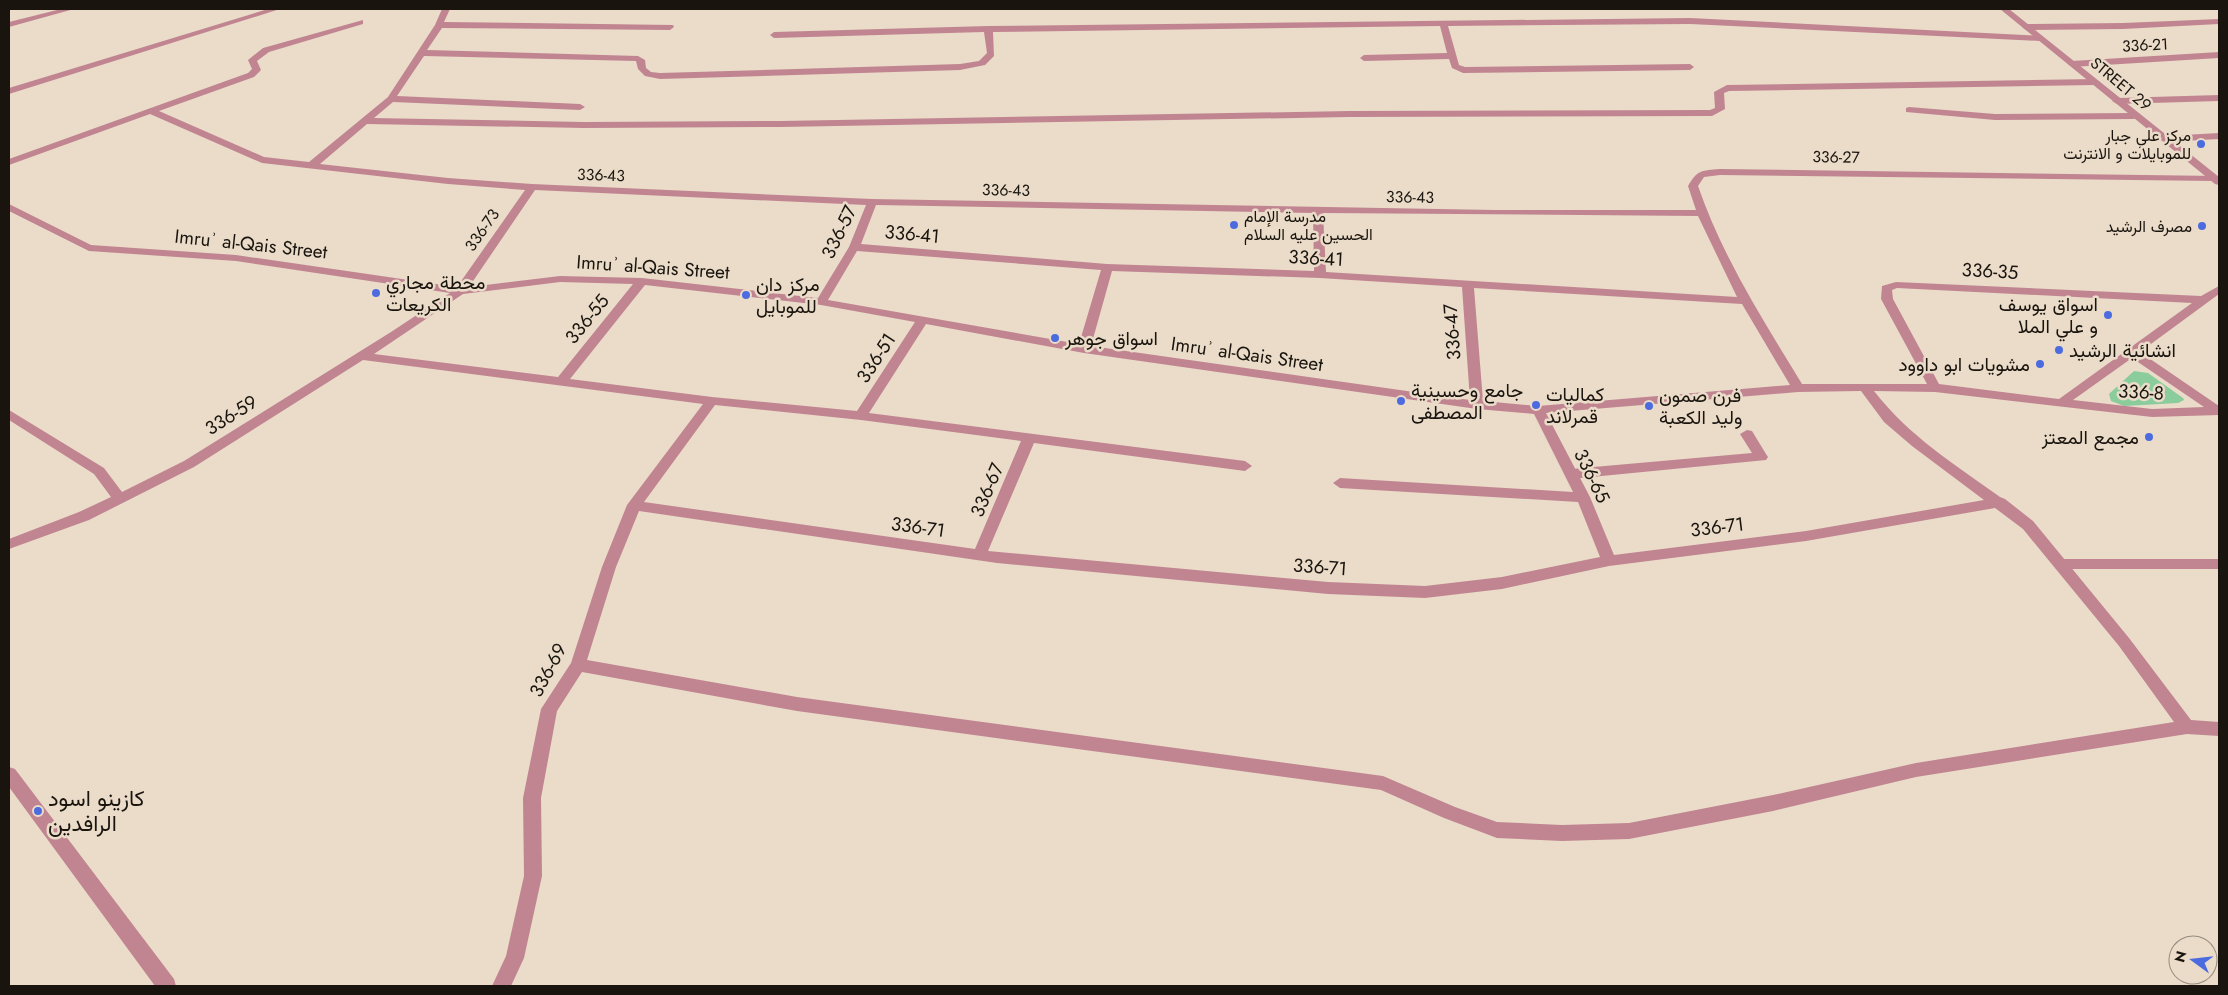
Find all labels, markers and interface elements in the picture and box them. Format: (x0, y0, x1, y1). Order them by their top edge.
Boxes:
street label: 336-21 (2121, 32, 2169, 58)
street label: STREET 29 (2086, 52, 2156, 116)
place label: مركز علي جبار للموبايلات و الانترنت (2063, 124, 2191, 165)
marker: مركز علي جبار للموبايلات و الانترنت (2195, 138, 2207, 150)
street label: 336-27 (1812, 145, 1861, 169)
street label: 336-43 (577, 163, 626, 187)
street label: 336-43 (982, 178, 1031, 202)
street label: 336-43 (1386, 185, 1435, 209)
street label: 336-57 (815, 201, 864, 263)
street label: 336-73 (459, 204, 505, 256)
place label: مدرسة الإمام الحسين عليه السلام (1244, 205, 1373, 246)
place label: مصرف الرشيد (2106, 215, 2192, 238)
street label: 336-41 (883, 218, 941, 250)
marker: مدرسة الإمام الحسين عليه السلام (1228, 219, 1240, 231)
marker: مصرف الرشيد (2196, 220, 2208, 232)
street label: Imruʾ al-Qais Street (173, 223, 329, 265)
street label: 336-41 (1288, 243, 1344, 273)
street label: Imruʾ al-Qais Street (576, 248, 731, 286)
street label: 336-35 (1961, 256, 2019, 286)
place label: محطة مجاري الكريعات (386, 269, 485, 318)
place label: مركز دان للموبايل (756, 271, 820, 320)
marker: محطة مجاري الكريعات (370, 287, 382, 299)
street label: 336-55 (559, 288, 615, 350)
marker: مركز دان للموبايل (740, 289, 752, 301)
place label: اسواق يوسف و علي الملا (1999, 291, 2098, 342)
street label: 336-47 (1437, 303, 1467, 361)
marker: اسواق يوسف و علي الملا (2102, 309, 2114, 321)
place label: اسواق جوهر (1064, 325, 1158, 352)
street label: 336-51 (850, 328, 902, 388)
street label: Imruʾ al-Qais Street (1169, 330, 1325, 378)
marker: اسواق جوهر (1049, 332, 1061, 344)
place label: انشائية الرشيد (2069, 337, 2176, 364)
marker: انشائية الرشيد (2053, 344, 2065, 356)
place label: مشويات ابو داوود (1899, 351, 2030, 378)
marker: مشويات ابو داوود (2034, 358, 2046, 370)
place label: جامع وحسينية المصطفى (1411, 377, 1523, 426)
street label: 336-8 (2117, 377, 2165, 407)
place label: كماليات قمرلاند (1546, 381, 1604, 430)
place label: فرن صمون وليد الكعبة (1659, 382, 1743, 431)
street label: 336-59 (200, 388, 262, 442)
marker: جامع وحسينية المصطفى (1395, 395, 1407, 407)
marker: كماليات قمرلاند (1530, 399, 1542, 411)
marker: فرن صمون وليد الكعبة (1643, 400, 1655, 412)
place label: مجمع المعتز (2041, 424, 2139, 451)
marker: مجمع المعتز (2143, 431, 2155, 443)
street label: 336-65 (1567, 444, 1617, 508)
street label: 336-67 (964, 459, 1010, 521)
street label: 336-71 (889, 510, 947, 544)
street label: 336-71 (1688, 510, 1746, 544)
street label: 336-71 (1292, 552, 1348, 582)
street label: 336-69 (523, 638, 573, 702)
place label: كازينو اسود الرافدين (48, 782, 145, 839)
marker: كازينو اسود الرافدين (32, 805, 44, 817)
north arrow (2168, 935, 2218, 985)
text: N (2169, 949, 2192, 965)

